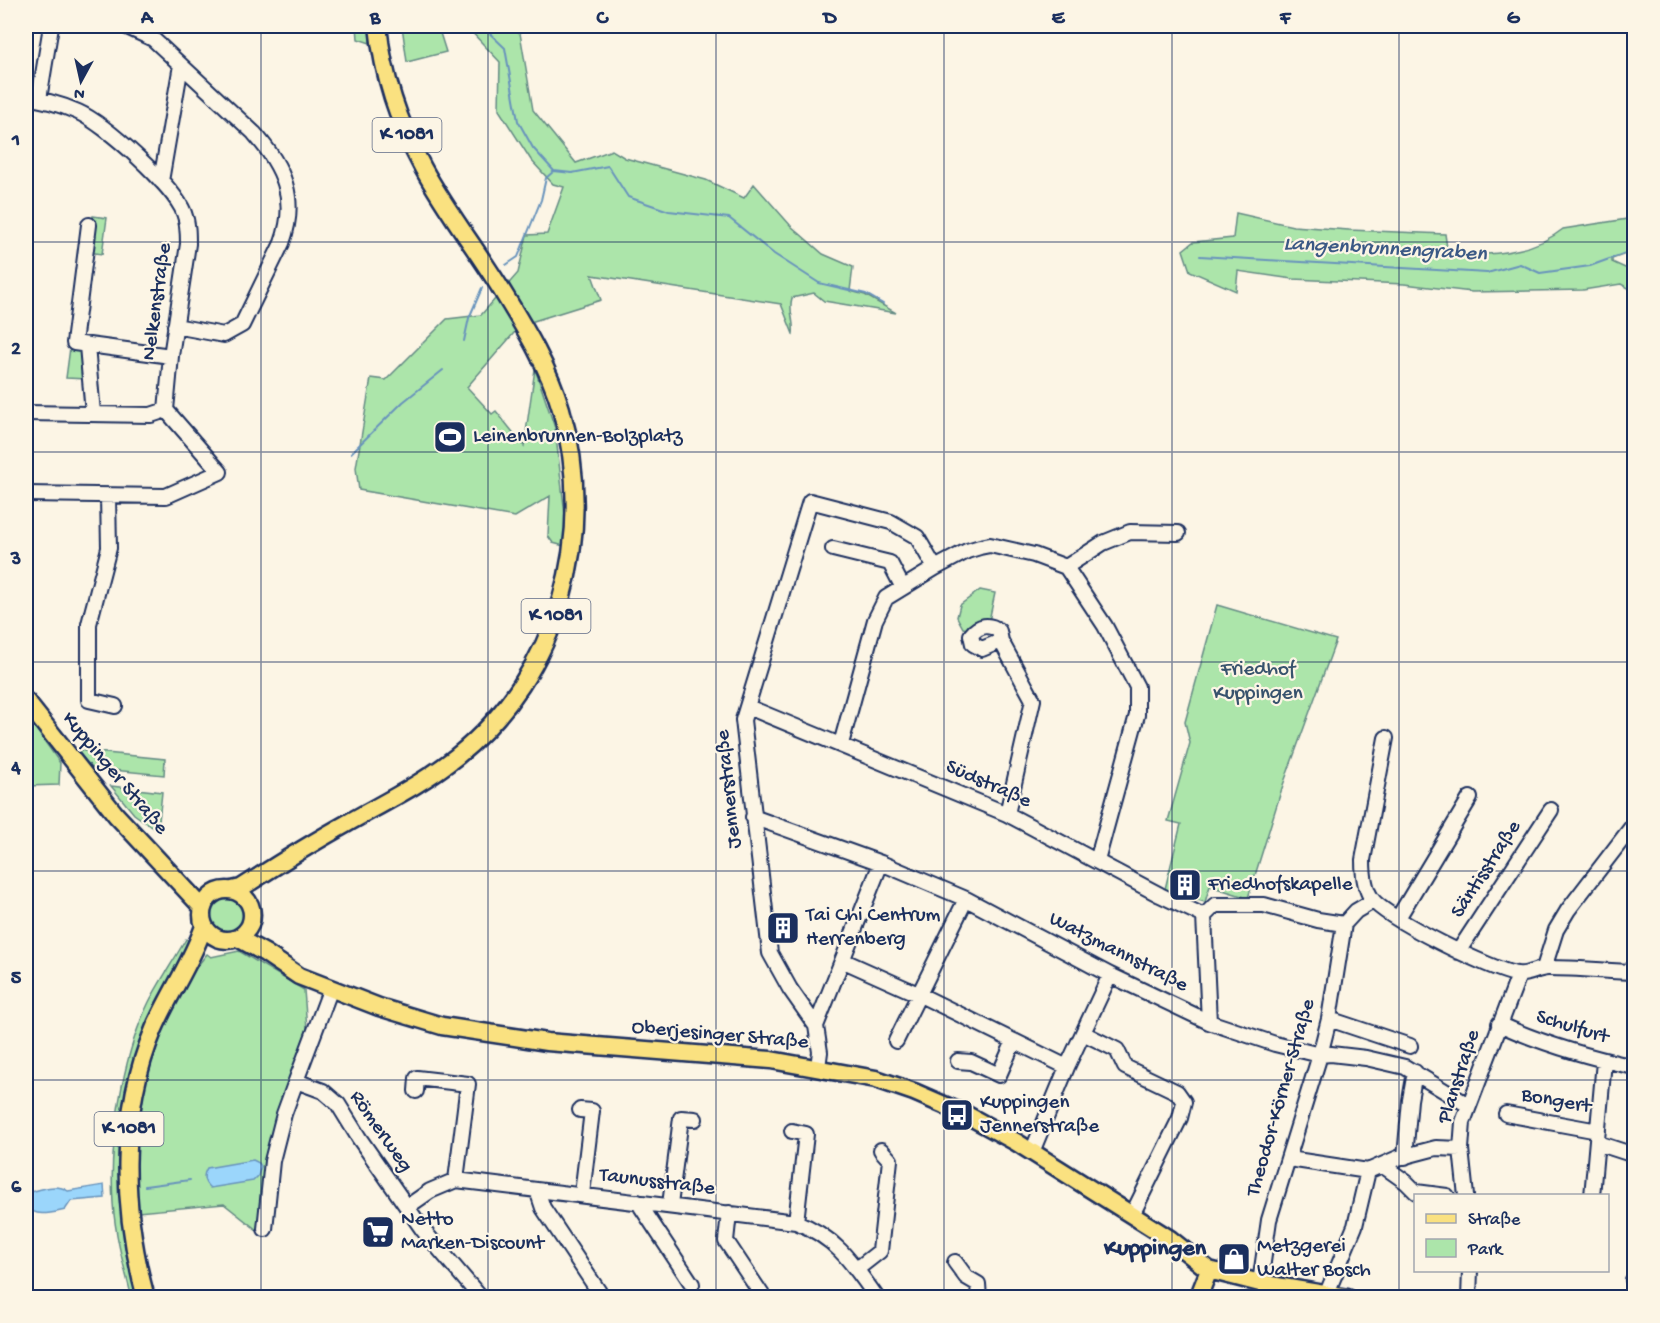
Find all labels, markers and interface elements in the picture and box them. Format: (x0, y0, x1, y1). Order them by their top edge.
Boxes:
text: A (140, 8, 155, 31)
text: B (369, 8, 381, 31)
text: C (596, 8, 610, 31)
text: D (821, 8, 837, 31)
text: E (1052, 8, 1066, 31)
text: F (1279, 8, 1292, 31)
text: G (1507, 8, 1521, 31)
north arrow (51, 51, 111, 111)
text: N (72, 82, 86, 103)
road number: K 1081 (372, 118, 442, 152)
text: 1 (11, 130, 20, 153)
water label: Langenbrunnengraben (1283, 232, 1488, 268)
street label: Nelkenstraße (137, 241, 179, 362)
text: 2 (11, 339, 21, 362)
sports icon: Leinenbrunnen-Bolzplatz (432, 419, 468, 455)
place label: Leinenbrunnen-Bolzplatz (473, 425, 683, 450)
text: 3 (10, 549, 21, 572)
road number: K 1081 (522, 599, 590, 633)
park label: Friedhof Kuppingen (1213, 658, 1303, 707)
street label: Kuppinger Straße (55, 707, 173, 841)
street label: Jennerstraße (711, 727, 749, 850)
street label: Südstraße (941, 755, 1036, 815)
text: 4 (10, 758, 21, 781)
street label: Säntisstraße (1446, 816, 1528, 923)
building icon: Friedhofskapelle (1167, 867, 1203, 903)
place label: Friedhofskapelle (1207, 873, 1354, 898)
place label: Tai Chi Centrum Herrenberg (805, 904, 941, 953)
street label: Watzmannstraße (1044, 907, 1193, 999)
building icon: Tai Chi Centrum Herrenberg (765, 910, 801, 946)
text: 5 (11, 968, 22, 991)
street label: Theodor-Körner-Straße (1242, 995, 1322, 1201)
street label: Schulfurt (1533, 1005, 1614, 1052)
street label: Oberjesinger Straße (631, 1016, 811, 1056)
street label: Planstraße (1433, 1026, 1487, 1128)
street label: Bongert (1518, 1083, 1595, 1121)
street label: Römerweg (343, 1086, 417, 1178)
place label: Kuppingen Jennerstraße (980, 1091, 1100, 1140)
bus stop icon: Kuppingen Jennerstraße (939, 1097, 975, 1133)
road number: K 1081 (94, 1112, 164, 1146)
street label: Taunusstraße (597, 1163, 717, 1203)
text: 6 (11, 1177, 22, 1200)
legend (1414, 1194, 1609, 1272)
place label: Netto Marken-Discount (401, 1208, 546, 1257)
text: Straße (1468, 1210, 1521, 1231)
supermarket icon: Netto Marken-Discount (360, 1214, 396, 1250)
district label: Kuppingen (1103, 1235, 1207, 1264)
place label: Metzgerei Walter Bosch (1257, 1235, 1371, 1284)
text: Park (1467, 1240, 1504, 1261)
shop icon: Metzgerei Walter Bosch (1216, 1241, 1252, 1277)

